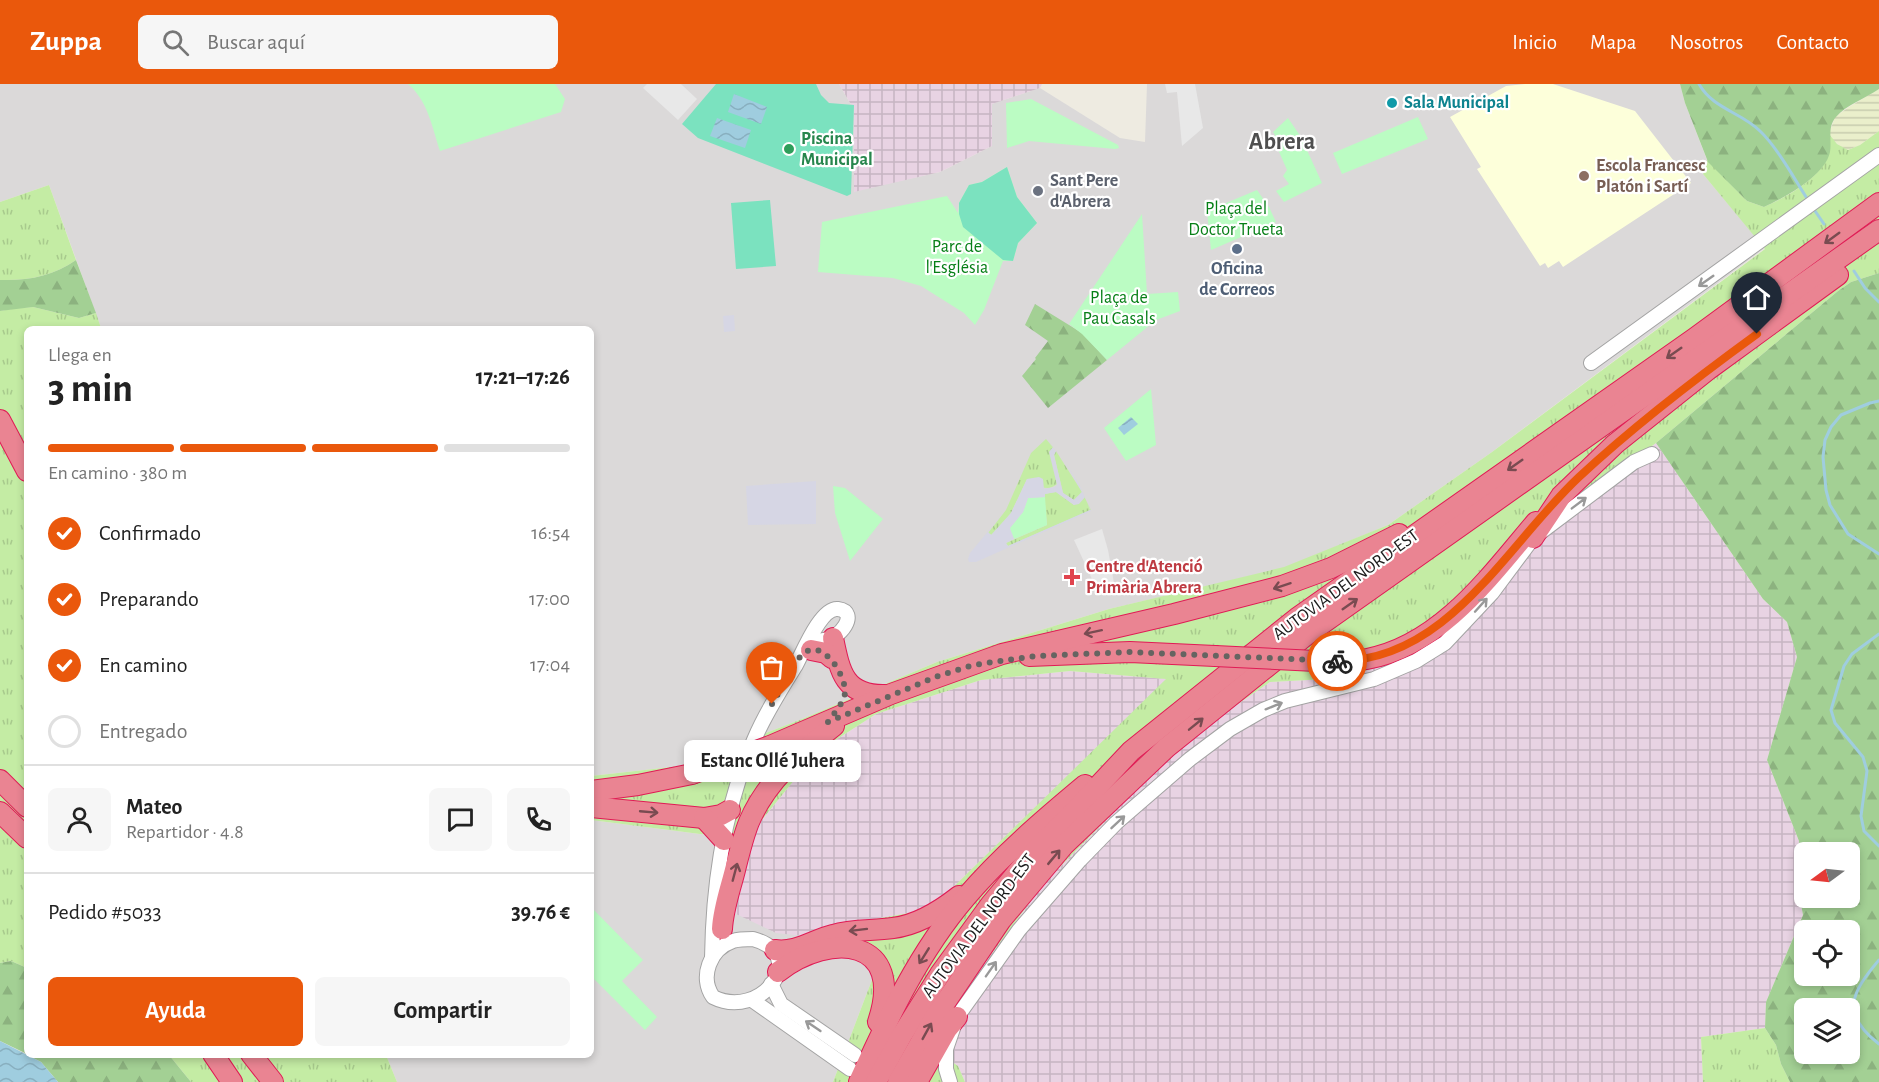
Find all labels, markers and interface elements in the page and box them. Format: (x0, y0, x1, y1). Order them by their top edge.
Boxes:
search box (138, 15, 558, 69)
icon: search (159, 26, 192, 59)
text: Zuppa (30, 28, 102, 56)
text: Buscar aquí (207, 31, 305, 53)
text: Inicio (1512, 32, 1557, 53)
text: Mapa (1590, 32, 1637, 53)
text: Nosotros (1670, 32, 1743, 53)
text: Contacto (1776, 32, 1849, 53)
place label: Sala Municipal (1404, 94, 1509, 112)
marker: Sala Municipal (1385, 96, 1399, 110)
place label: Piscina Municipal (801, 130, 873, 169)
district label: Abrera (1249, 130, 1315, 154)
marker: Piscina Municipal (782, 142, 796, 156)
place label: Escola Francesc Platón i Sartí (1596, 157, 1705, 196)
marker: Escola Francesc Platón i Sartí (1577, 169, 1591, 183)
place label: Sant Pere d'Abrera (1050, 172, 1118, 211)
marker: Sant Pere d'Abrera (1031, 184, 1045, 198)
park label: Plaça del Doctor Trueta (1188, 200, 1284, 239)
one-way arrow (1824, 232, 1840, 244)
park label: Parc de l'Església (926, 238, 988, 277)
marker: Oficina de Correos (1230, 242, 1244, 256)
place label: Oficina de Correos (1199, 260, 1275, 299)
pin (1731, 272, 1782, 334)
one-way arrow (1698, 275, 1714, 287)
icon: home (1740, 281, 1773, 314)
park label: Plaça de Pau Casals (1082, 289, 1156, 328)
text: Llega en (48, 345, 112, 365)
one-way arrow (1667, 347, 1683, 359)
text: 17:21–17:26 (476, 366, 570, 388)
text: 3 min (48, 370, 133, 409)
one-way arrow (1507, 459, 1523, 471)
text: En camino · 380 m (48, 463, 187, 483)
one-way arrow (1571, 496, 1587, 509)
icon: check (48, 517, 81, 550)
text: Confirmado (99, 522, 201, 544)
text: 16:54 (531, 523, 570, 543)
street label: AUTOVIA DEL NORD-EST (1270, 526, 1422, 644)
place label: Centre d'Atenció Primària Abrera (1086, 558, 1203, 597)
marker: Centre d'Atenció Primària Abrera (1063, 568, 1081, 586)
one-way arrow (1273, 581, 1292, 592)
icon: check (48, 583, 81, 616)
text: Preparando (99, 588, 199, 610)
text: 17:00 (529, 589, 570, 609)
one-way arrow (1341, 598, 1358, 610)
one-way arrow (1474, 598, 1488, 613)
one-way arrow (1083, 627, 1103, 638)
courier (1307, 631, 1367, 691)
pin (746, 642, 797, 704)
icon: bike (1321, 645, 1354, 678)
icon: check (48, 649, 81, 682)
icon: bag (755, 651, 788, 684)
text: En camino (99, 654, 188, 676)
text: 17:04 (530, 655, 570, 675)
one-way arrow (1264, 700, 1282, 711)
one-way arrow (1188, 717, 1203, 731)
text: Entregado (99, 720, 188, 742)
callout: Estanc Ollé Juhera (684, 740, 860, 782)
text: Estanc Ollé Juhera (700, 751, 845, 771)
button: person (48, 788, 111, 851)
button: chat (429, 788, 492, 851)
button: phone (507, 788, 570, 851)
text: Mateo (126, 796, 182, 818)
one-way arrow (639, 807, 659, 818)
one-way arrow (1111, 815, 1126, 829)
text: Repartidor · 4.8 (126, 822, 244, 842)
north arrow (1794, 842, 1860, 908)
map controls (1794, 842, 1860, 1064)
street label: AUTOVIA DEL NORD-EST (919, 850, 1039, 1001)
one-way arrow (1047, 850, 1061, 865)
one-way arrow (729, 863, 741, 882)
text: Pedido #5033 (48, 901, 162, 923)
text: 39.76 € (511, 901, 570, 923)
button: locate (1794, 920, 1860, 986)
one-way arrow (849, 925, 869, 936)
one-way arrow (918, 947, 930, 964)
one-way arrow (985, 962, 997, 978)
button: Ayuda (48, 977, 303, 1046)
button: Compartir (315, 977, 570, 1046)
button: layers (1794, 998, 1860, 1064)
one-way arrow (805, 1020, 821, 1032)
one-way arrow (921, 1023, 933, 1040)

